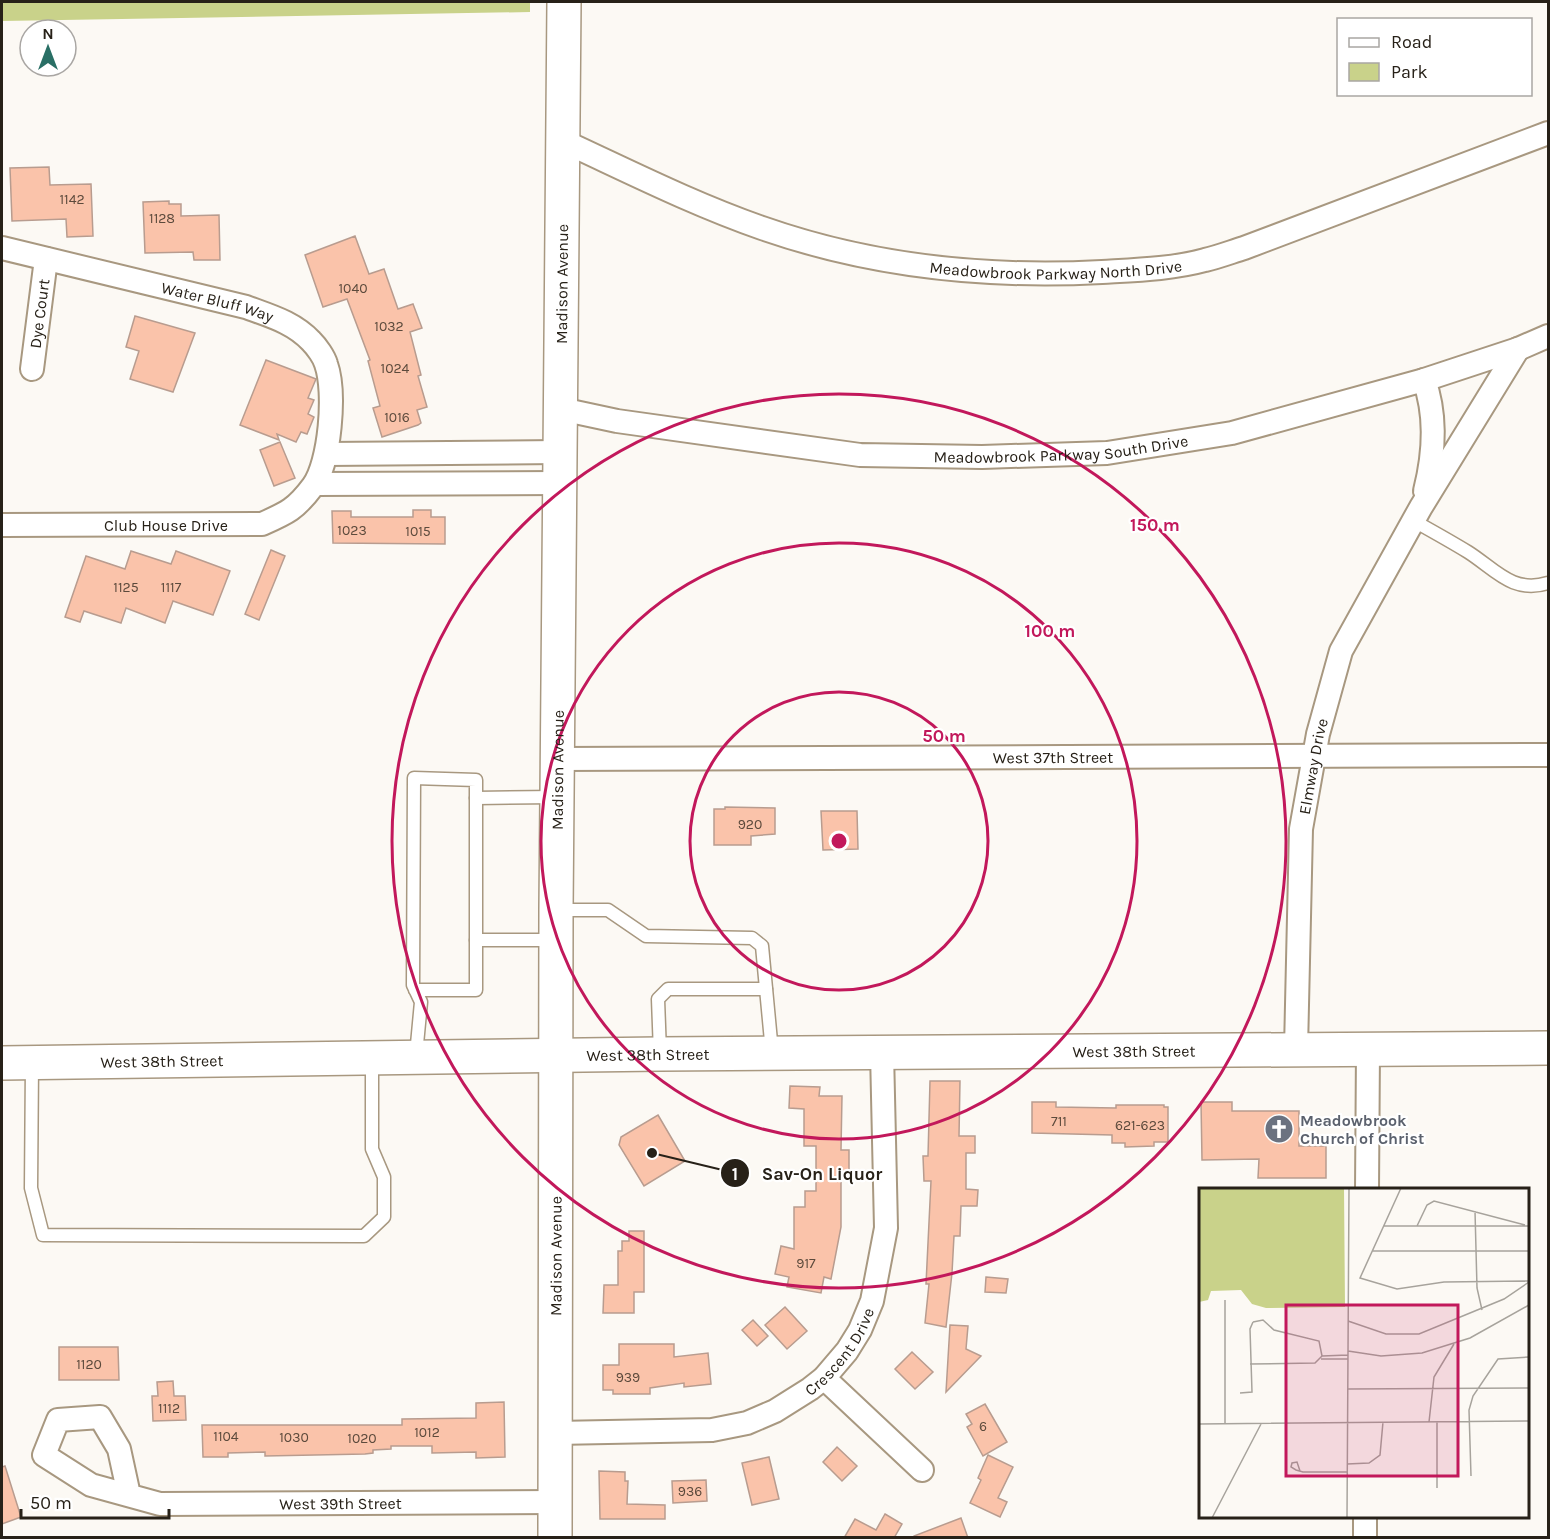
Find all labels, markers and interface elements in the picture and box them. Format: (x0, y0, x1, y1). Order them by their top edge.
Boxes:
north arrow (18, 18, 78, 78)
legend (1337, 18, 1532, 96)
text: N (42, 24, 54, 43)
text: Road (1391, 31, 1432, 53)
text: Park (1391, 61, 1428, 83)
house number: 1142 (59, 191, 85, 208)
house number: 1128 (149, 210, 175, 227)
street label: Madison Avenue (552, 224, 572, 344)
street label: Meadowbrook Parkway North Drive (929, 256, 1183, 283)
street label: Dye Court (26, 278, 53, 350)
street label: Water Bluff Way (159, 278, 277, 326)
house number: 1040 (338, 280, 368, 297)
house number: 1032 (374, 318, 404, 335)
house number: 1024 (381, 360, 410, 377)
house number: 1016 (384, 409, 410, 426)
street label: Meadowbrook Parkway South Drive (934, 431, 1189, 467)
text: 150 m (1130, 514, 1180, 536)
street label: Club House Drive (104, 516, 228, 535)
house number: 1023 (337, 522, 367, 539)
house number: 1015 (405, 523, 431, 540)
house number: 1125 (113, 579, 139, 596)
house number: 1117 (161, 579, 182, 596)
text: 100 m (1025, 620, 1075, 642)
street label: Madison Avenue (548, 710, 568, 830)
street label: Elmway Drive (1295, 716, 1332, 816)
text: 50 m (922, 725, 966, 747)
street label: West 37th Street (993, 748, 1113, 767)
house number: 920 (738, 816, 762, 833)
centre of rings (829, 831, 849, 851)
street label: West 38th Street (1072, 1041, 1196, 1061)
street label: West 38th Street (586, 1045, 710, 1065)
street label: West 38th Street (100, 1051, 224, 1072)
place label: Meadowbrook Church of Christ (1300, 1111, 1424, 1148)
house number: 711 (1051, 1113, 1067, 1130)
church icon: Meadowbrook Church of Christ (1263, 1113, 1295, 1145)
house number: 621-623 (1115, 1117, 1165, 1134)
callout: Sav-On Liquor (720, 1155, 895, 1191)
text: 1 (732, 1163, 738, 1185)
text: Sav-On Liquor (762, 1163, 882, 1185)
inset map (1199, 1188, 1529, 1518)
street label: Madison Avenue (546, 1196, 566, 1316)
house number: 917 (796, 1255, 816, 1272)
street label: Crescent Drive (801, 1305, 878, 1400)
house number: 1120 (76, 1356, 102, 1373)
house number: 939 (616, 1369, 640, 1386)
house number: 1112 (158, 1400, 180, 1417)
house number: 6 (979, 1418, 987, 1435)
house number: 1012 (414, 1424, 440, 1441)
house number: 1104 (213, 1428, 239, 1445)
house number: 1030 (279, 1429, 309, 1446)
house number: 1020 (347, 1430, 377, 1447)
scale bar (21, 1482, 170, 1520)
house number: 936 (678, 1483, 702, 1500)
text: 50 m (30, 1492, 72, 1514)
street label: West 39th Street (279, 1494, 402, 1513)

